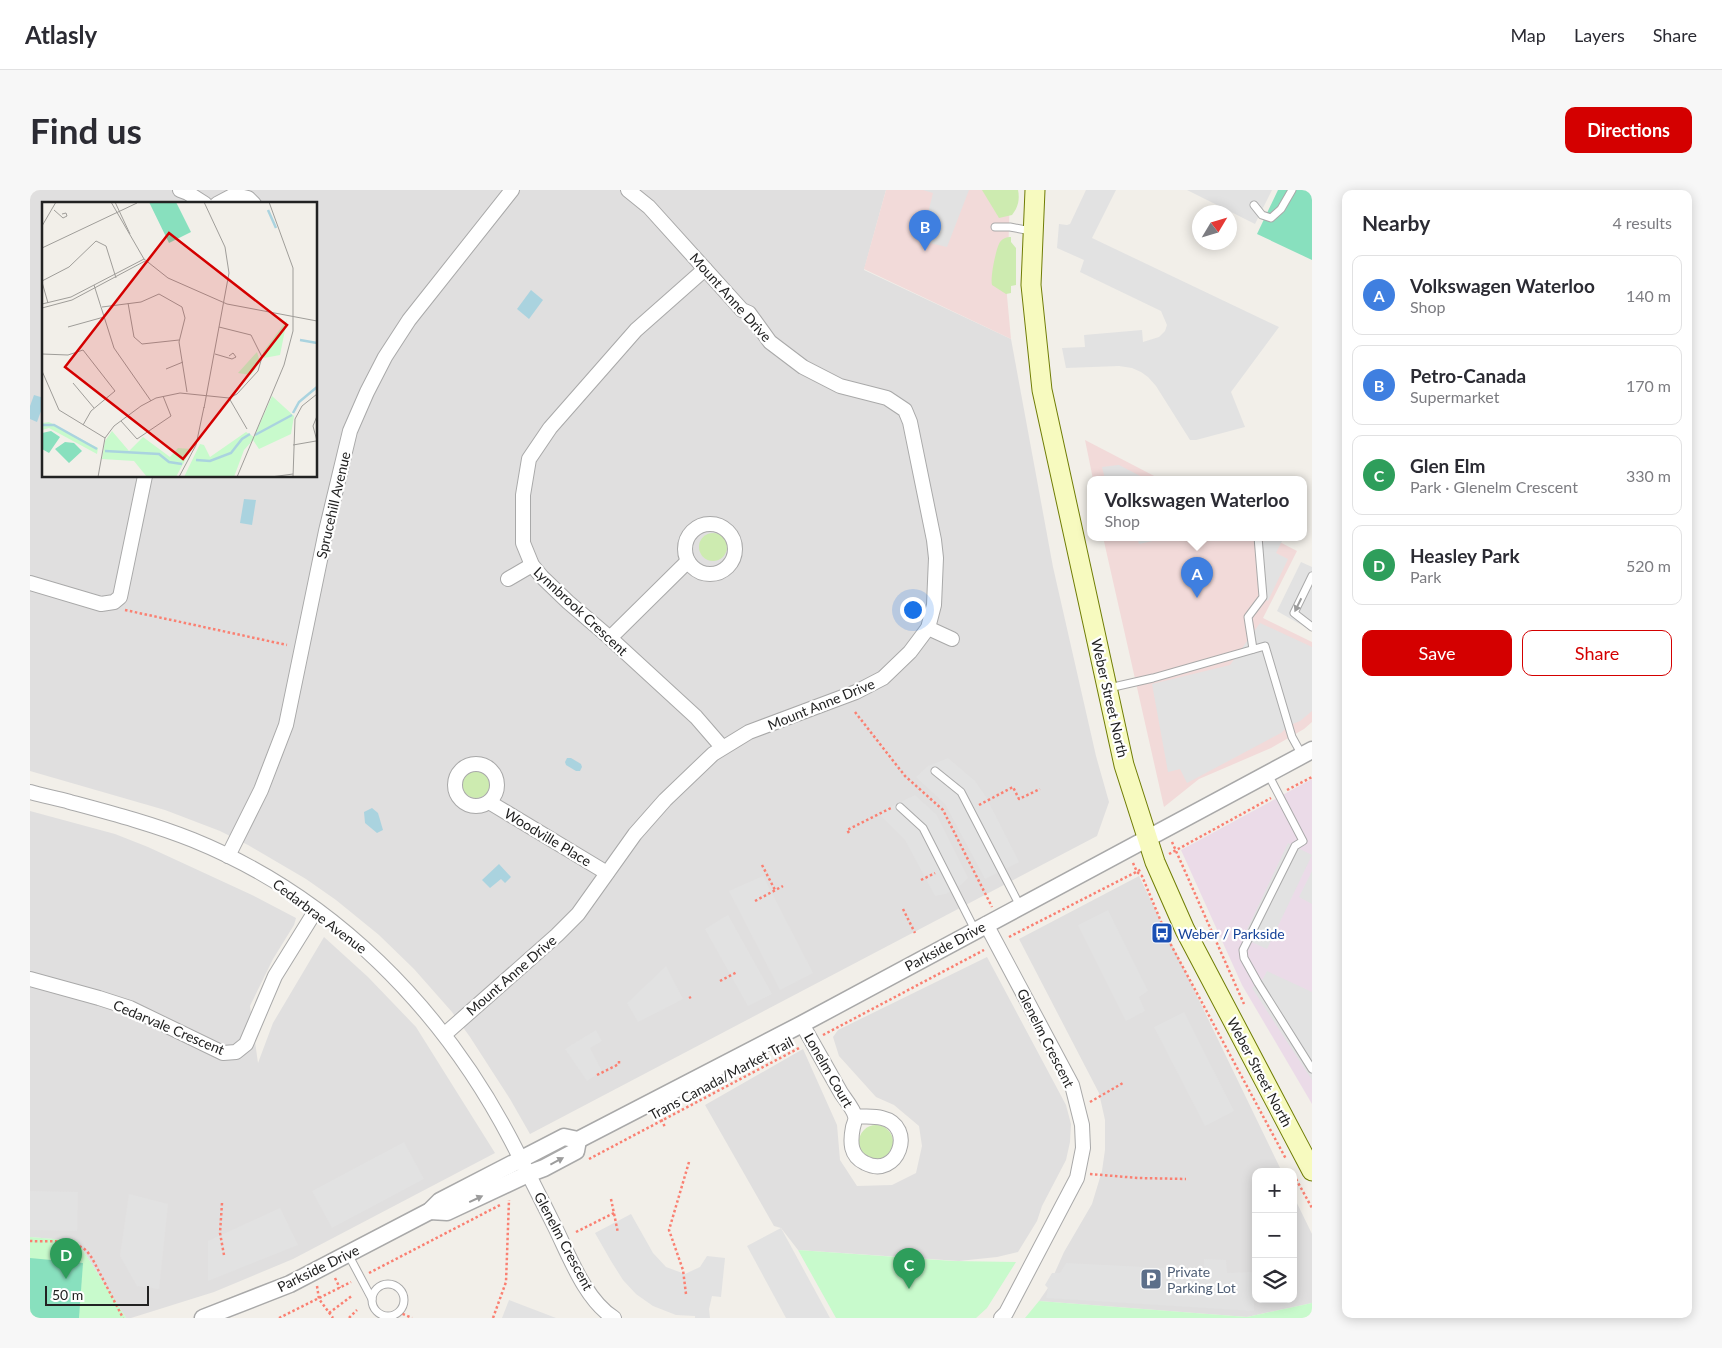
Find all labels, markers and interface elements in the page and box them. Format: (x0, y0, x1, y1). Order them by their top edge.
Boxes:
text: Atlasly (25, 20, 97, 49)
text: Map (1510, 24, 1546, 46)
text: Layers (1574, 24, 1625, 46)
text: Share (1653, 24, 1697, 46)
button: Directions (1565, 107, 1692, 153)
text: Find us (30, 109, 142, 151)
inset map (42, 202, 318, 478)
north arrow (1192, 205, 1237, 250)
pin: B (909, 210, 941, 251)
text: Nearby (1362, 210, 1430, 235)
text: 4 results (1612, 213, 1672, 232)
street label: Mount Anne Drive (687, 249, 775, 345)
text: Volkswagen Waterloo (1410, 274, 1595, 297)
text: A (1373, 286, 1385, 305)
text: 140 m (1626, 286, 1671, 305)
text: Shop (1410, 297, 1446, 316)
text: Petro-Canada (1410, 364, 1526, 387)
text: B (1374, 376, 1384, 395)
text: 170 m (1626, 376, 1671, 395)
text: Supermarket (1410, 387, 1499, 406)
street label: Sprucehill Avenue (312, 450, 354, 560)
text: Glen Elm (1410, 454, 1485, 477)
text: C (1374, 466, 1384, 485)
text: 330 m (1626, 466, 1671, 485)
popup (1087, 476, 1307, 541)
text: Park · Glenelm Crescent (1410, 477, 1578, 496)
text: Volkswagen Waterloo (1105, 488, 1289, 511)
text: Shop (1105, 511, 1140, 530)
text: Heasley Park (1410, 544, 1520, 567)
text: D (1373, 556, 1385, 575)
text: 520 m (1626, 556, 1671, 575)
pin: A (1181, 557, 1213, 598)
street label: Lynnbrook Crescent (531, 563, 631, 659)
text: Park (1410, 567, 1441, 586)
your location (900, 597, 926, 623)
one-way arrow (1294, 598, 1302, 612)
button: Save (1362, 630, 1512, 676)
button: Share (1522, 630, 1672, 676)
street label: Weber Street North (1088, 637, 1132, 759)
street label: Mount Anne Drive (765, 675, 877, 733)
street label: Woodville Place (502, 804, 594, 870)
street label: Cedarbrae Avenue (270, 875, 370, 957)
street label: Parkside Drive (902, 918, 988, 974)
bus stop icon: Weber / Parkside (1150, 921, 1174, 945)
place label: Weber / Parkside (1178, 925, 1285, 942)
street label: Mount Anne Drive (462, 931, 560, 1019)
street label: Glenelm Crescent (1014, 986, 1078, 1090)
street label: Cedarvale Crescent (111, 996, 227, 1058)
street label: Weber Street North (1224, 1014, 1296, 1130)
street label: Lonelm Court (801, 1030, 857, 1110)
street label: Trans Canada/Market Trail (646, 1033, 796, 1123)
one-way arrow (550, 1157, 565, 1165)
map controls (1252, 1168, 1297, 1303)
button: + (1252, 1168, 1297, 1213)
street label: Glenelm Crescent (531, 1189, 597, 1293)
one-way arrow (469, 1194, 483, 1202)
button: − (1252, 1213, 1297, 1258)
pin: D (50, 1238, 82, 1279)
street label: Parkside Drive (274, 1241, 362, 1295)
pin: C (893, 1248, 925, 1289)
button: layers (1252, 1258, 1297, 1303)
place label: Private Parking Lot (1167, 1263, 1236, 1296)
parking icon: Private Parking Lot (1139, 1267, 1163, 1291)
scale bar (45, 1283, 149, 1306)
text: 50 m (52, 1286, 83, 1303)

